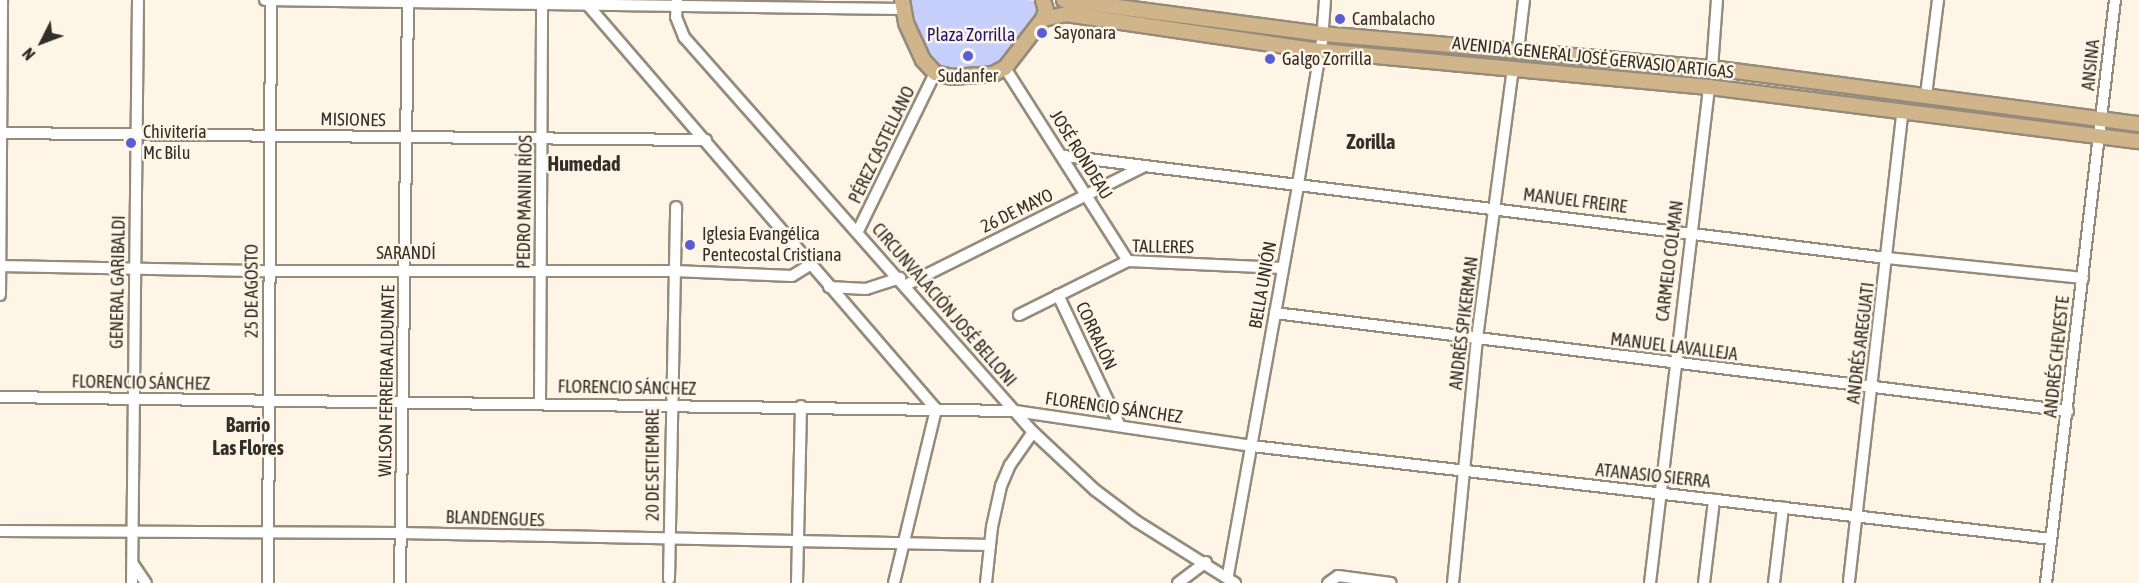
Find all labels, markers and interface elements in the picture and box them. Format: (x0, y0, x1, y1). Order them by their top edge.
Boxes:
place label: Cambalacho (1352, 8, 1435, 30)
north arrow (12, 12, 72, 72)
marker: Cambalacho (1333, 12, 1347, 26)
place label: Sayonara (1054, 22, 1116, 44)
park label: Plaza Zorrilla (927, 24, 1015, 46)
marker: Sayonara (1035, 26, 1049, 40)
street label: AVENIDA GENERAL JOSÉ GERVASIO ARTIGAS (1451, 32, 1735, 84)
street label: ANSINA (2078, 38, 2104, 92)
text: N (19, 45, 38, 64)
place label: Galgo Zorrilla (1282, 48, 1372, 70)
marker: Sudanfer (961, 49, 975, 63)
marker: Galgo Zorrilla (1263, 52, 1277, 66)
place label: Sudanfer (938, 65, 998, 87)
street label: PÉREZ CASTELLANO (844, 83, 920, 207)
street label: JOSÉ RONDEAU (1045, 106, 1117, 204)
street label: MISIONES (320, 109, 386, 131)
place label: Chivitería Mc Bilu (143, 122, 207, 164)
district label: Zorilla (1347, 129, 1395, 153)
street label: PEDRO MANINI RÍOS (513, 135, 537, 269)
marker: Chivitería Mc Bilu (124, 136, 138, 150)
district label: Humedad (548, 151, 620, 175)
street label: 26 DE MAYO (977, 184, 1057, 238)
street label: MANUEL FREIRE (1522, 184, 1628, 218)
street label: CARMELO COLMAN (1652, 199, 1688, 323)
street label: GENERAL GARIBALDI (106, 215, 130, 349)
street label: CIRCUNVALACIÓN JOSÉ BELLONI (867, 219, 1021, 391)
place label: Iglesia Evangélica Pentecostal Cristiana (702, 224, 842, 266)
street label: TALLERES (1132, 236, 1194, 258)
marker: Iglesia Evangélica Pentecostal Cristiana (683, 238, 697, 252)
street label: BELLA UNIÓN (1245, 240, 1281, 330)
street label: SARANDÍ (376, 242, 436, 264)
street label: 25 DE AGOSTO (241, 244, 263, 338)
street label: ANDRÉS SPIKERMAN (1445, 255, 1483, 391)
street label: ANDRÉS AREGUATI (1843, 281, 1879, 405)
street label: WILSON FERREIRA ALDUNATE (375, 285, 399, 477)
street label: ANDRÉS CHEVESTE (2040, 295, 2074, 419)
street label: CORRALÓN (1071, 298, 1121, 374)
street label: MANUEL LAVALLEJA (1609, 328, 1739, 366)
street label: FLORENCIO SÁNCHEZ (71, 371, 211, 395)
street label: FLORENCIO SÁNCHEZ (557, 376, 697, 400)
street label: FLORENCIO SÁNCHEZ (1044, 388, 1184, 428)
street label: 20 DE SETIEMBRE (642, 409, 664, 521)
district label: Barrio Las Flores (212, 413, 284, 460)
street label: ATANASIO SIERRA (1595, 459, 1711, 493)
street label: BLANDENGUES (445, 506, 545, 532)

